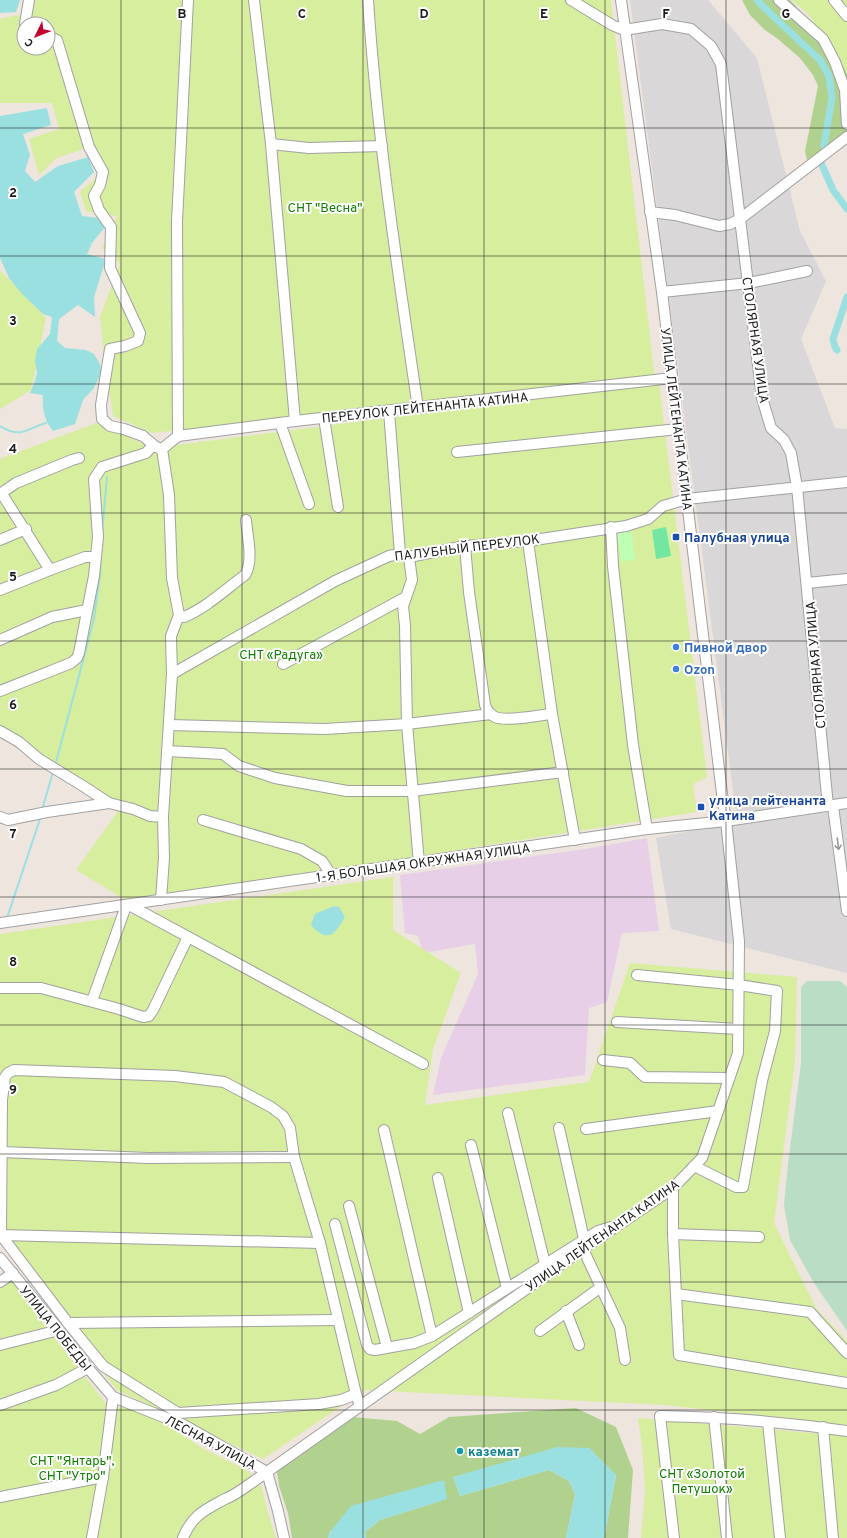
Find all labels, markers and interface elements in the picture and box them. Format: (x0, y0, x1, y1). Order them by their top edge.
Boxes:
text: B (178, 7, 187, 23)
text: C (298, 7, 306, 23)
text: D (419, 7, 429, 23)
text: E (540, 7, 548, 23)
text: F (662, 7, 670, 23)
text: G (782, 7, 791, 23)
north arrow (16, 16, 56, 56)
text: С (22, 35, 37, 49)
text: 2 (9, 186, 17, 202)
park label: СНТ "Весна" (288, 201, 362, 217)
street label: СТОЛЯРНАЯ УЛИЦА (737, 276, 771, 405)
text: 3 (9, 314, 17, 330)
street label: УЛИЦА ЛЕЙТЕНАНТА КАТИНА (656, 327, 696, 512)
street label: ПЕРЕУЛОК ЛЕЙТЕНАНТА КАТИНА (321, 388, 530, 428)
text: 4 (9, 442, 17, 458)
street label: ПАЛУБНЫЙ ПЕРЕУЛОК (394, 530, 541, 566)
place label: Палубная улица (684, 531, 790, 547)
marker: Палубная улица (671, 532, 681, 542)
text: 5 (9, 570, 17, 586)
street label: СТОЛЯРНАЯ УЛИЦА (803, 600, 831, 729)
place label: Пивной двор (684, 641, 767, 657)
marker: Пивной двор (671, 642, 681, 652)
park label: СНТ «Радуга» (239, 648, 323, 664)
place label: Ozon (684, 663, 715, 679)
marker: Ozon (671, 664, 681, 674)
text: 6 (9, 698, 17, 714)
place label: улица лейтенанта Катина (709, 794, 826, 825)
marker: улица лейтенанта Катина (696, 802, 706, 812)
text: 7 (10, 827, 17, 843)
one-way arrow (834, 837, 842, 850)
street label: 1-Я БОЛЬШАЯ ОКРУЖНАЯ УЛИЦА (315, 841, 532, 887)
text: 8 (9, 955, 17, 971)
text: 9 (9, 1083, 17, 1099)
street label: УЛИЦА ЛЕЙТЕНАНТА КАТИНА (522, 1175, 683, 1296)
street label: УЛИЦА ПОБЕДЫ (15, 1283, 94, 1375)
street label: ЛЕСНАЯ УЛИЦА (162, 1413, 259, 1475)
place label: каземат (468, 1445, 519, 1461)
marker: каземат (455, 1446, 465, 1456)
park label: СНТ "Янтарь", СНТ "Утро" (30, 1454, 115, 1485)
park label: СНТ «Золотой Петушок» (659, 1467, 745, 1498)

